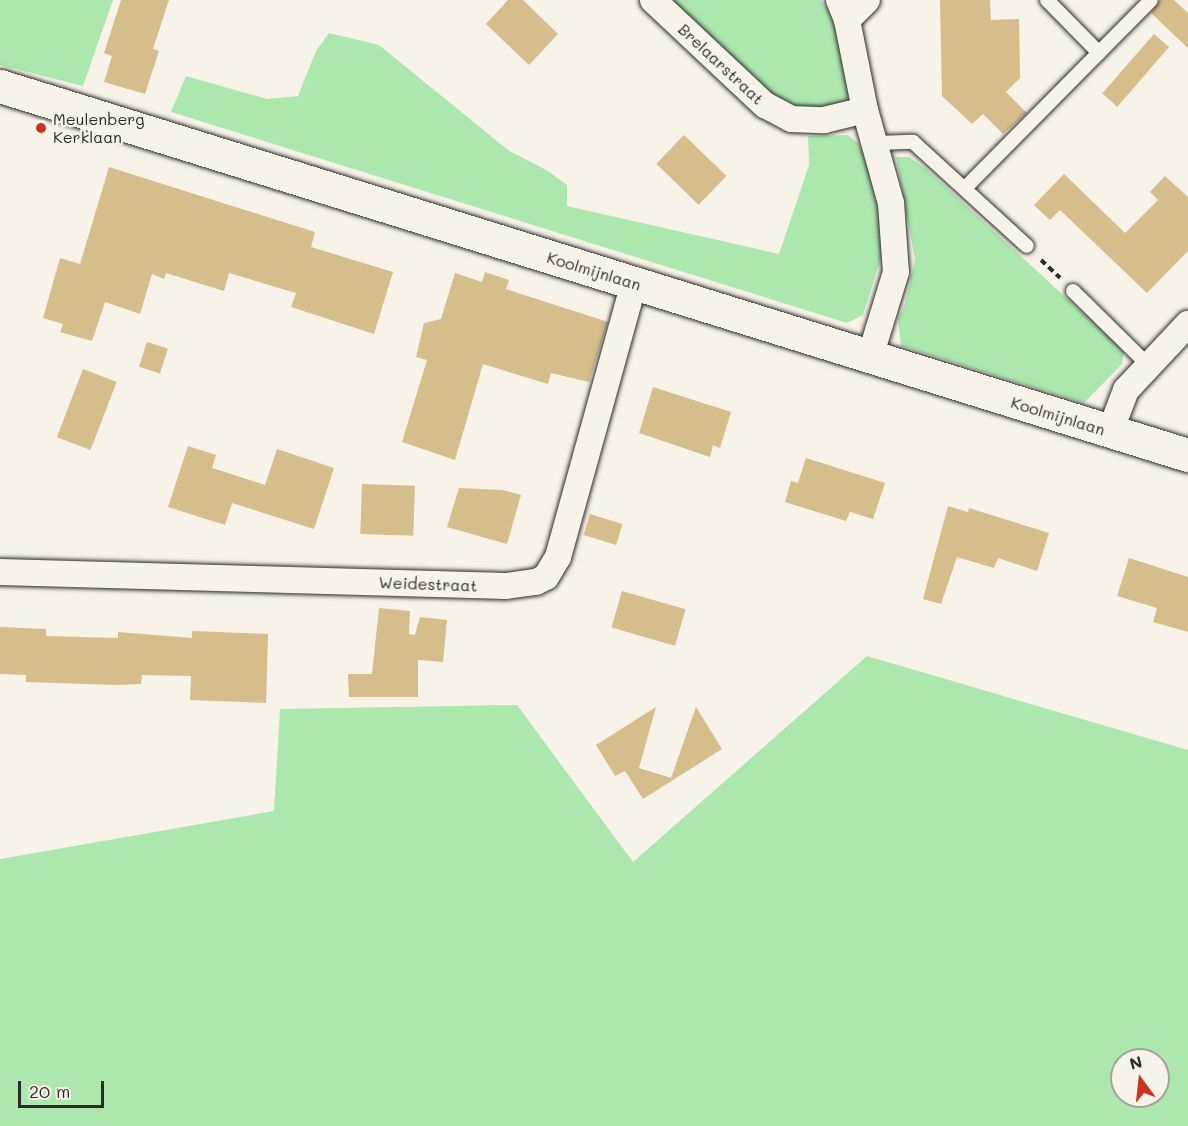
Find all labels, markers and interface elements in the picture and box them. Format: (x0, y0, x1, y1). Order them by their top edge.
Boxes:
street label: Brelaarstraat (674, 20, 768, 108)
place label: Meulenberg Kerklaan (53, 109, 145, 147)
marker: Meulenberg Kerklaan (34, 121, 48, 135)
street label: Koolmijnlaan (545, 248, 643, 294)
street label: Koolmijnlaan (1009, 393, 1107, 439)
street label: Weidestraat (378, 573, 478, 595)
north arrow (1110, 1048, 1170, 1108)
text: N (1127, 1050, 1144, 1074)
scale bar (21, 1069, 106, 1107)
text: 20 m (29, 1079, 70, 1103)

